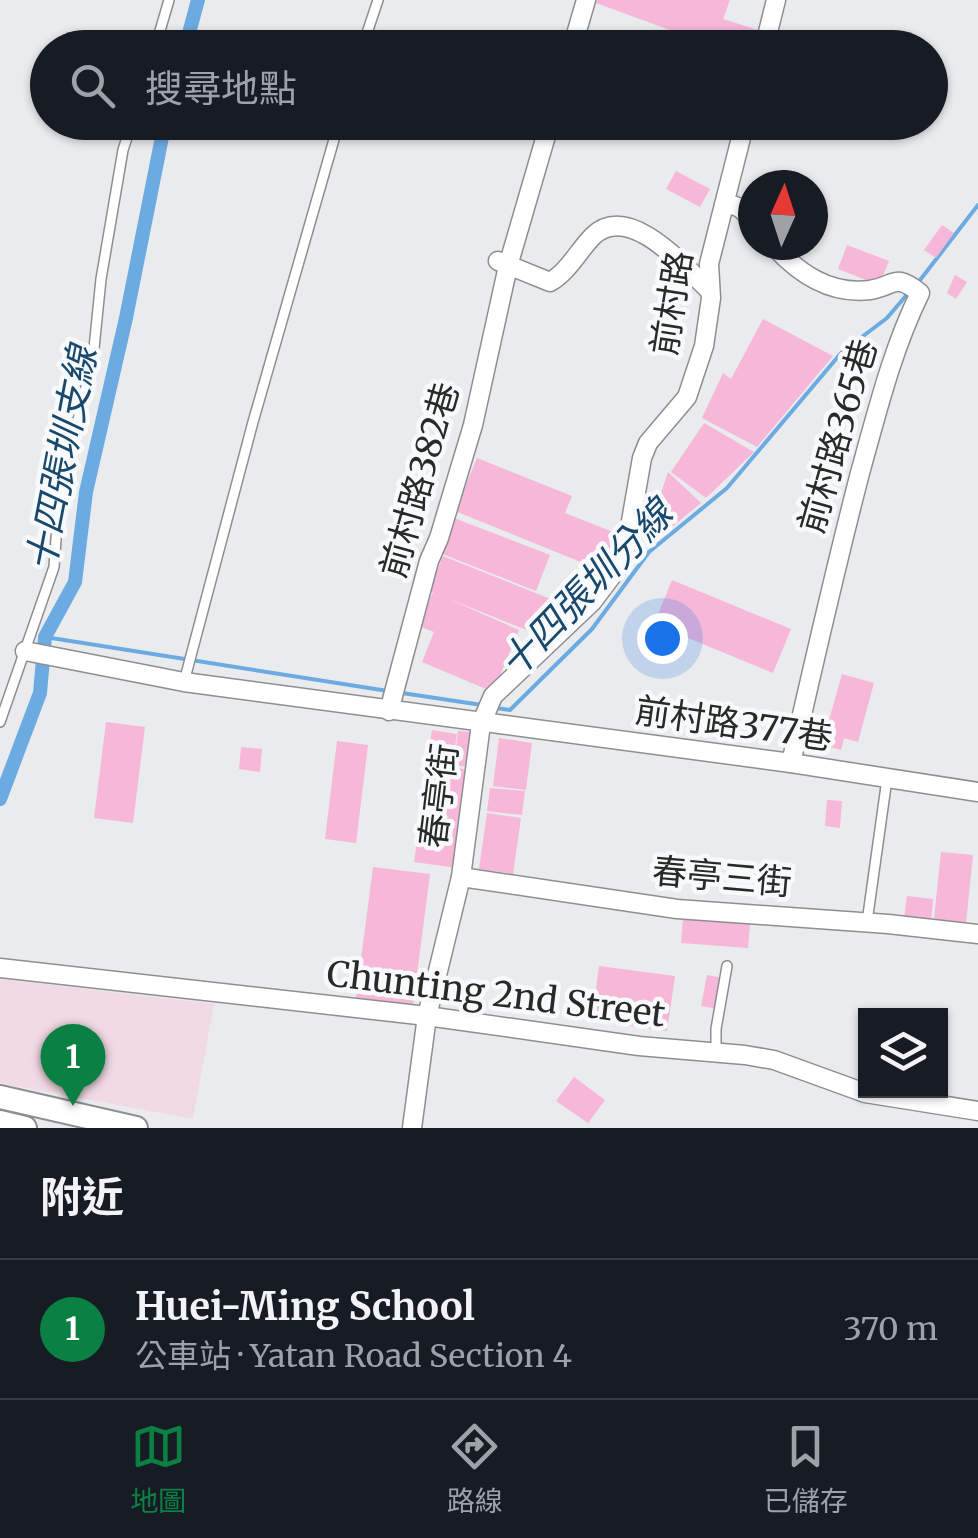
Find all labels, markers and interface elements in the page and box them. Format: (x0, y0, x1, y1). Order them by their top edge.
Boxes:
search box (30, 30, 948, 140)
icon: search (65, 58, 120, 113)
text: 搜尋地點 (145, 65, 297, 112)
north arrow (738, 170, 828, 260)
street label: 前村路 (642, 248, 702, 358)
street label: 前村路365巷 (789, 334, 887, 538)
water label: 十四張圳支線 (17, 339, 107, 575)
street label: 前村路382巷 (371, 377, 469, 583)
water label: 十四張圳分線 (490, 487, 685, 687)
your location (637, 613, 688, 664)
street label: 前村路377巷 (633, 688, 835, 760)
street label: 春亭街 (411, 741, 467, 851)
street label: 春亭三街 (650, 849, 794, 905)
street label: Chunting 2nd Street (324, 951, 668, 1037)
map controls (858, 1008, 948, 1098)
button: layers (858, 1008, 948, 1098)
pin: 1 (40, 1024, 106, 1106)
text: 附近 (40, 1171, 124, 1223)
text: Huei-Ming School (135, 1283, 475, 1330)
text: 1 (65, 1309, 80, 1349)
text: 370 m (843, 1309, 938, 1349)
text: 公車站 · Yatan Road Section 4 (135, 1336, 572, 1376)
tab: 地圖 (130, 1419, 186, 1519)
tab: 路線 (447, 1419, 503, 1519)
tab: 已儲存 (764, 1419, 848, 1519)

